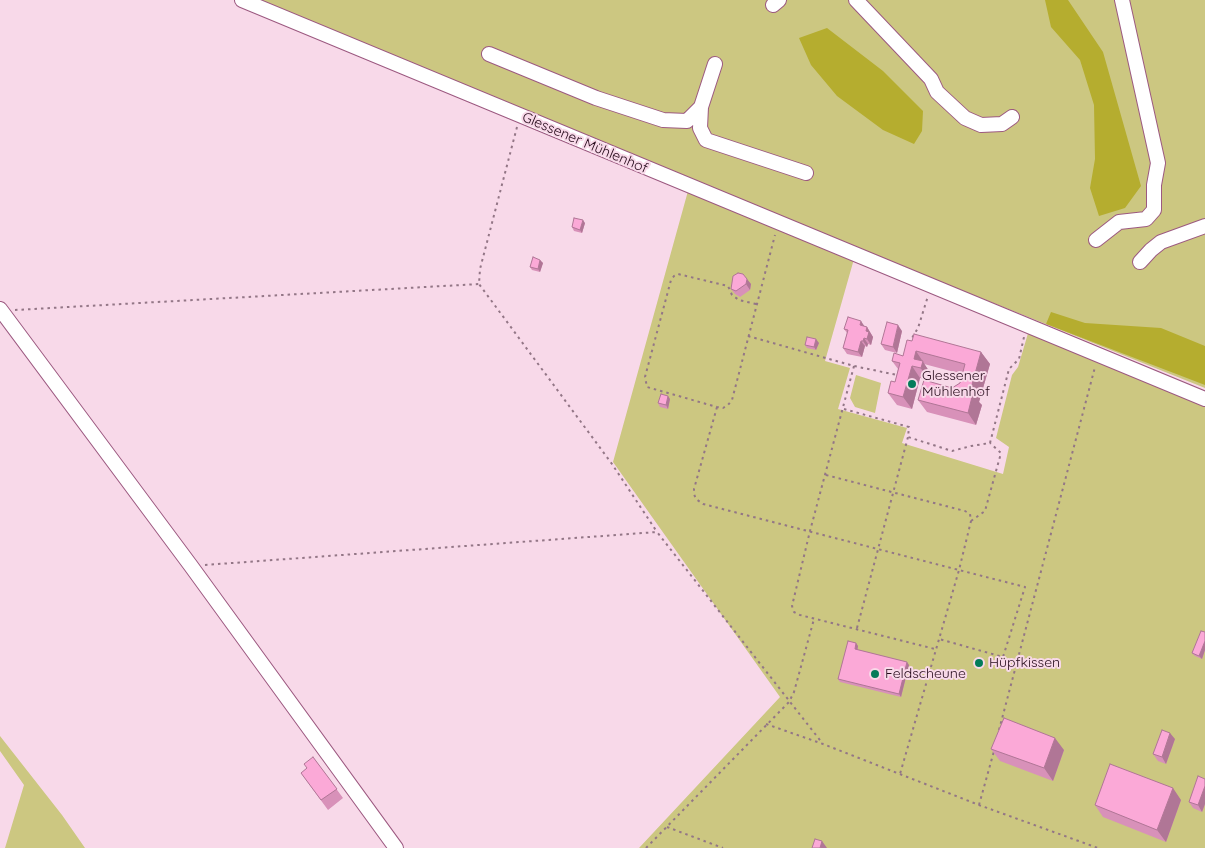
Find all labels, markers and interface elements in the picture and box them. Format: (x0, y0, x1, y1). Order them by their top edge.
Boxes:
street label: Glessener Mühlenhof (520, 109, 650, 177)
place label: Glessener Mühlenhof (922, 368, 990, 401)
marker: Glessener Mühlenhof (906, 378, 918, 390)
place label: Hüpfkissen (989, 655, 1060, 671)
marker: Hüpfkissen (973, 657, 985, 669)
place label: Feldscheune (885, 666, 966, 682)
marker: Feldscheune (869, 668, 881, 680)

